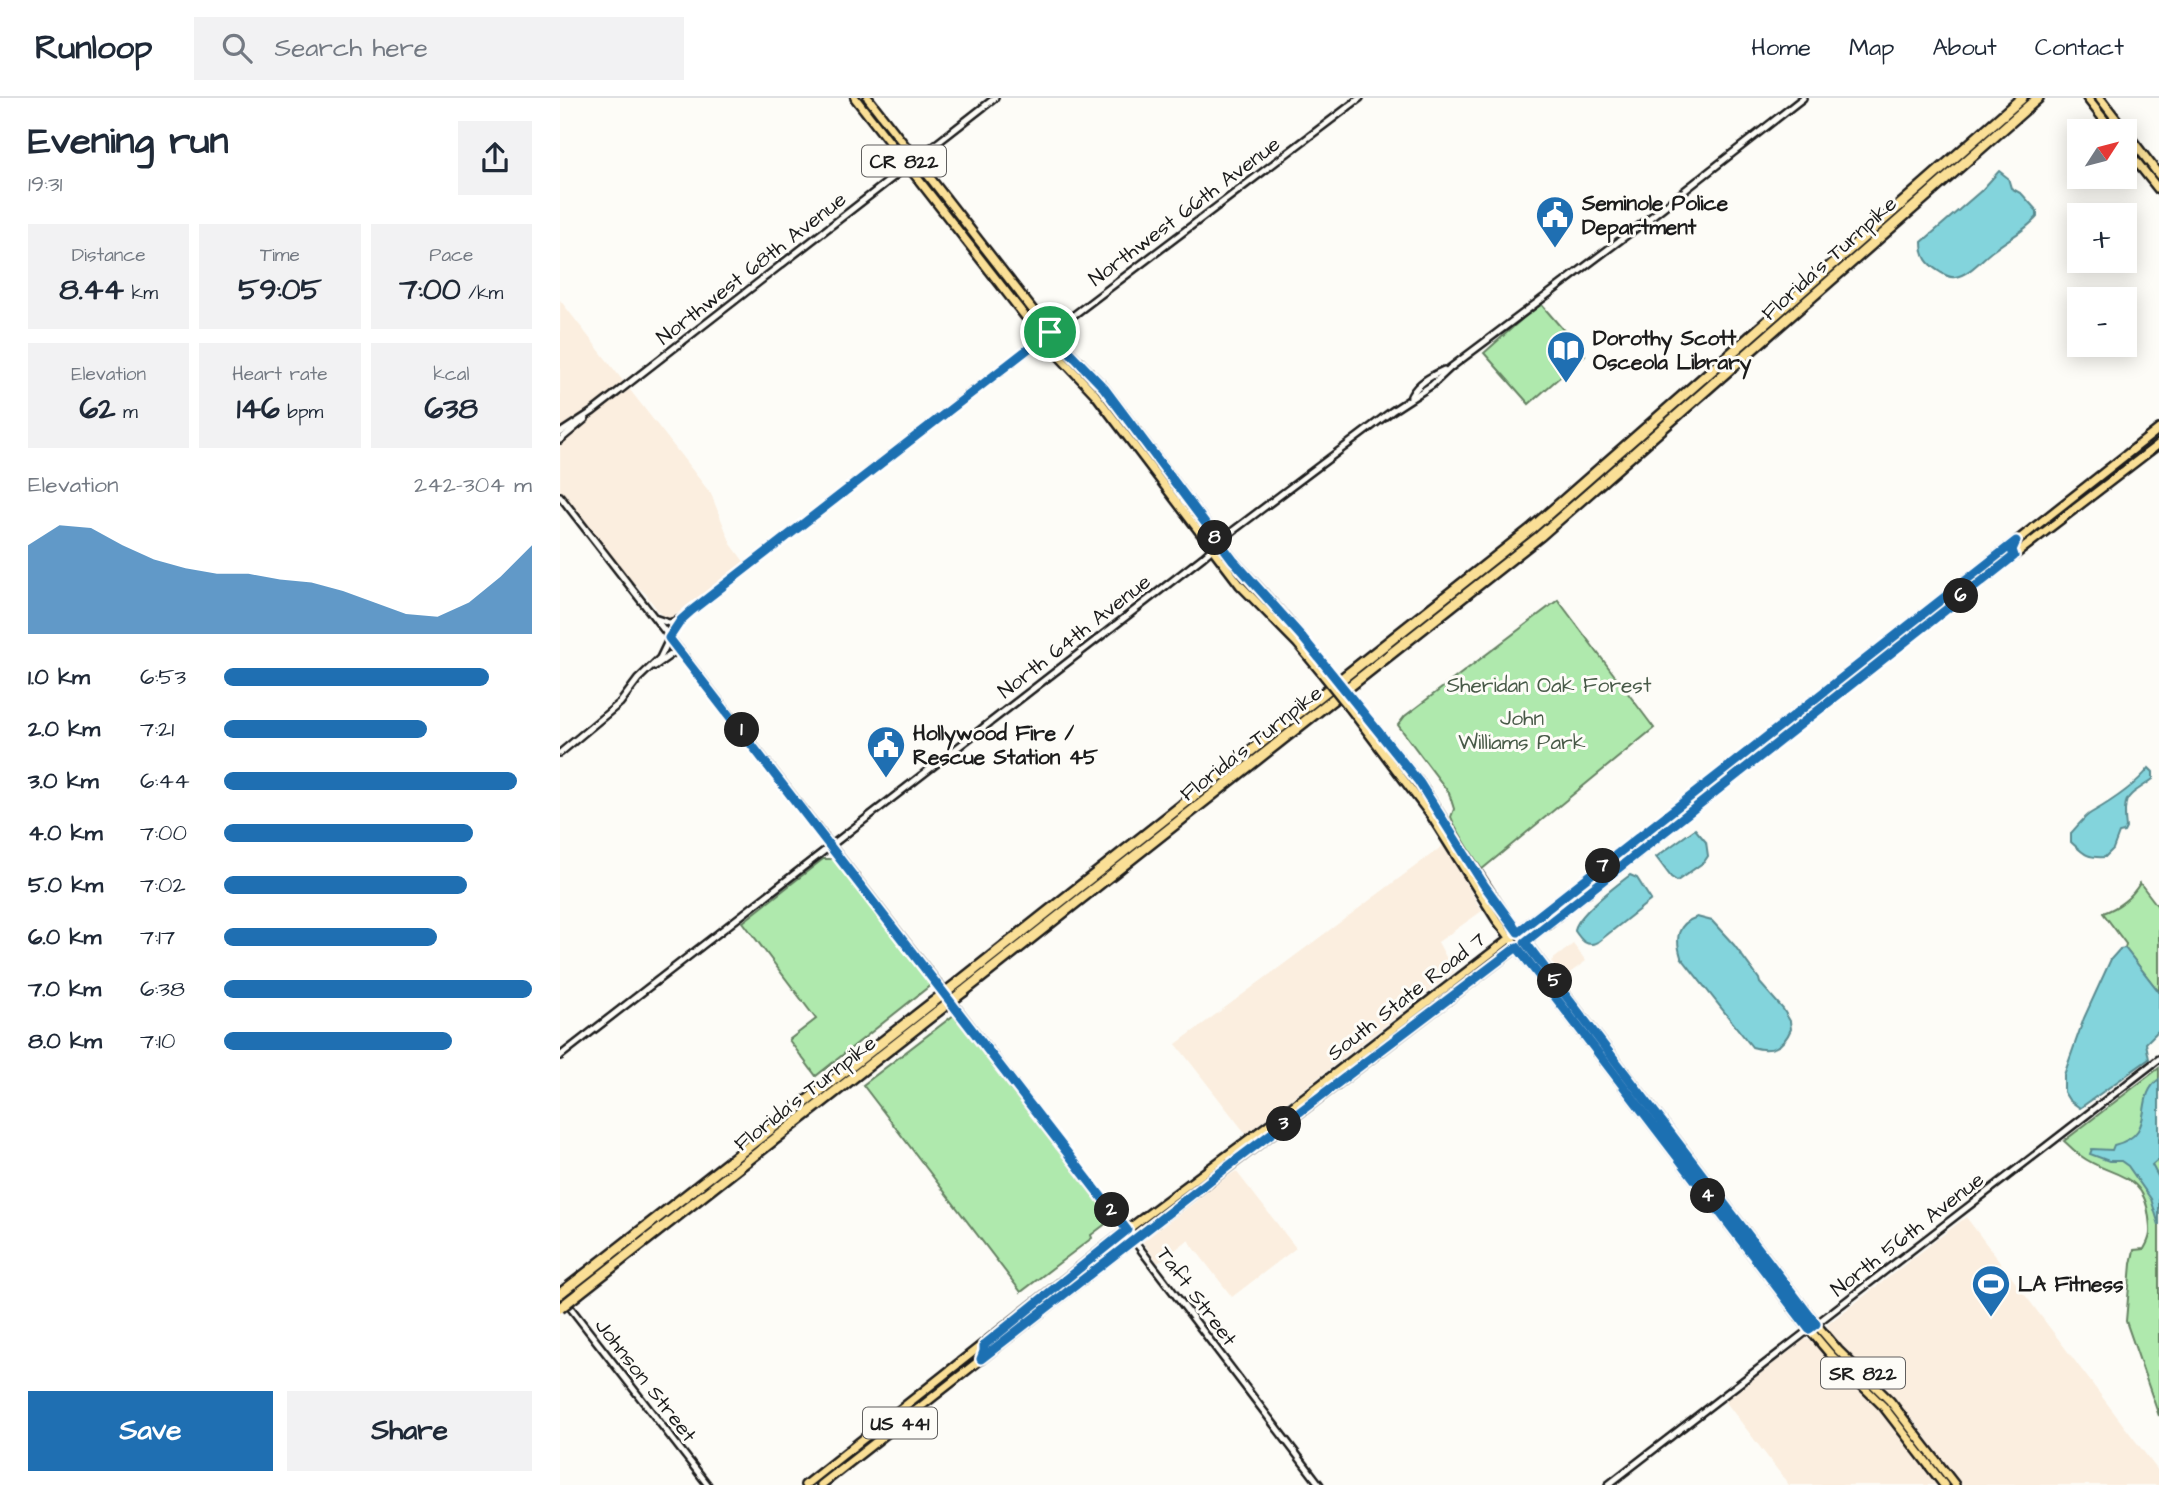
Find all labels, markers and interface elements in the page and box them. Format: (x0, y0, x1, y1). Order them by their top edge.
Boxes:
search box (194, 17, 684, 80)
text: Runloop (35, 25, 152, 71)
icon: search (218, 29, 256, 67)
text: Search here (274, 30, 428, 66)
text: Home (1751, 31, 1811, 65)
text: Map (1849, 31, 1894, 65)
text: About (1932, 31, 1997, 65)
text: Contact (2035, 31, 2124, 65)
text: Evening run (28, 116, 229, 168)
north arrow (2067, 119, 2137, 189)
map controls (2067, 119, 2137, 357)
button: share (458, 121, 532, 195)
street label: Northwest 66th Avenue (1082, 130, 1286, 293)
road number: CR 822 (862, 146, 946, 176)
text: 19:31 (28, 168, 63, 200)
street label: Northwest 68th Avenue (650, 185, 852, 352)
place label: Seminole Police Department (1581, 189, 1729, 243)
street label: Florida's Turnpike (1755, 190, 1904, 328)
public building icon: Seminole Police Department (1534, 194, 1576, 249)
button: + (2067, 203, 2137, 273)
text: Distance (72, 242, 146, 269)
text: Time (260, 242, 300, 269)
text: Pace (429, 242, 473, 269)
text: 8.44 (59, 269, 124, 311)
text: 59:05 (238, 269, 322, 311)
text: 7:00 (399, 269, 461, 311)
text: km (124, 280, 158, 307)
text: /km (461, 280, 503, 307)
button: − (2067, 287, 2137, 357)
pin (1020, 302, 1080, 362)
icon: arrive (1031, 313, 1069, 351)
place label: Dorothy Scott Osceola Library (1593, 324, 1752, 380)
library icon: Dorothy Scott Osceola Library (1545, 329, 1587, 384)
text: Elevation (71, 361, 146, 388)
text: Heart rate (232, 361, 328, 388)
text: kcal (433, 361, 470, 388)
text: 62 (79, 388, 115, 430)
text: 146 (237, 388, 280, 430)
text: 638 (425, 388, 478, 430)
text: m (115, 399, 138, 426)
text: bpm (280, 399, 323, 426)
text: Elevation (28, 469, 119, 501)
text: 242–304 m (414, 469, 532, 501)
pin: 8 (1198, 520, 1232, 556)
text: 8 (1208, 524, 1221, 551)
street label: North 64th Avenue (992, 567, 1157, 705)
pin: 6 (1944, 578, 1978, 614)
text: 6 (1955, 582, 1966, 609)
text: 1.0 km (28, 661, 90, 693)
text: 6:53 (140, 661, 186, 693)
park label: Sheridan Oak Forest (1447, 671, 1652, 700)
street label: Florida's Turnpike (1174, 679, 1329, 809)
park label: John Williams Park (1458, 704, 1586, 757)
pin: 1 (724, 712, 760, 748)
text: 2.0 km (28, 713, 100, 745)
text: 7:21 (140, 713, 174, 745)
text: 1 (740, 716, 743, 743)
place label: Hollywood Fire / Rescue Station 45 (913, 719, 1099, 772)
public building icon: Hollywood Fire / Rescue Station 45 (865, 724, 907, 779)
text: 3.0 km (28, 765, 99, 797)
text: 6:44 (140, 765, 190, 797)
text: 4.0 km (28, 817, 103, 849)
text: 7:00 (140, 817, 187, 849)
pin: 7 (1586, 848, 1620, 884)
text: 7 (1597, 852, 1608, 879)
text: 5.0 km (28, 869, 103, 901)
text: 7:02 (140, 869, 186, 901)
text: 6.0 km (28, 921, 101, 953)
text: 7:17 (140, 921, 175, 953)
street label: South State Road 7 (1321, 925, 1492, 1067)
pin: 5 (1538, 964, 1572, 998)
text: 5 (1548, 967, 1561, 994)
text: 7.0 km (28, 973, 101, 1005)
text: 6:38 (140, 973, 185, 1005)
text: 8.0 km (28, 1025, 102, 1057)
text: 7:10 (140, 1025, 175, 1057)
street label: Florida's Turnpike (728, 1029, 883, 1159)
pin: 3 (1266, 1107, 1302, 1142)
text: 3 (1279, 1110, 1288, 1137)
street label: North 56th Avenue (1825, 1165, 1990, 1304)
pin: 4 (1690, 1178, 1726, 1214)
text: 4 (1701, 1182, 1714, 1209)
pin: 2 (1094, 1192, 1130, 1228)
text: 2 (1106, 1196, 1117, 1223)
street label: Taft Street (1150, 1240, 1244, 1353)
sports icon: LA Fitness (1970, 1263, 2012, 1318)
place label: LA Fitness (2018, 1270, 2124, 1299)
street label: Johnson Street (588, 1312, 703, 1449)
road number: SR 822 (1821, 1358, 1905, 1388)
button: Save (28, 1391, 273, 1471)
button: Share (287, 1391, 532, 1471)
road number: US 441 (863, 1408, 937, 1438)

